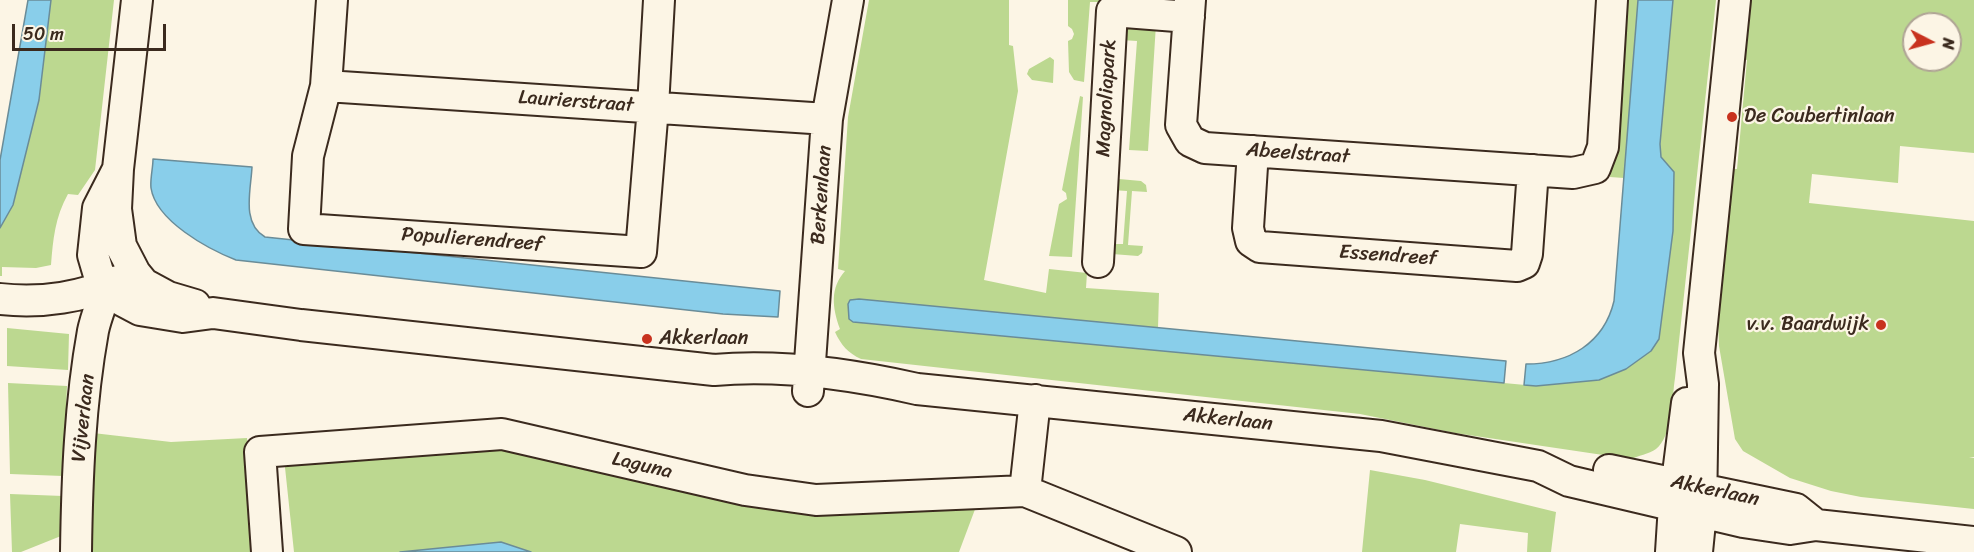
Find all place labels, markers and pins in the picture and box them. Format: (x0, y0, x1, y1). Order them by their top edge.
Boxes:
place label: De Coubertinlaan (1744, 105, 1895, 129)
marker: De Coubertinlaan (1725, 110, 1739, 124)
place label: v.v. Baardwijk (1747, 313, 1869, 337)
marker: v.v. Baardwijk (1874, 318, 1888, 332)
place label: Akkerlaan (659, 327, 748, 351)
marker: Akkerlaan (640, 332, 654, 346)

